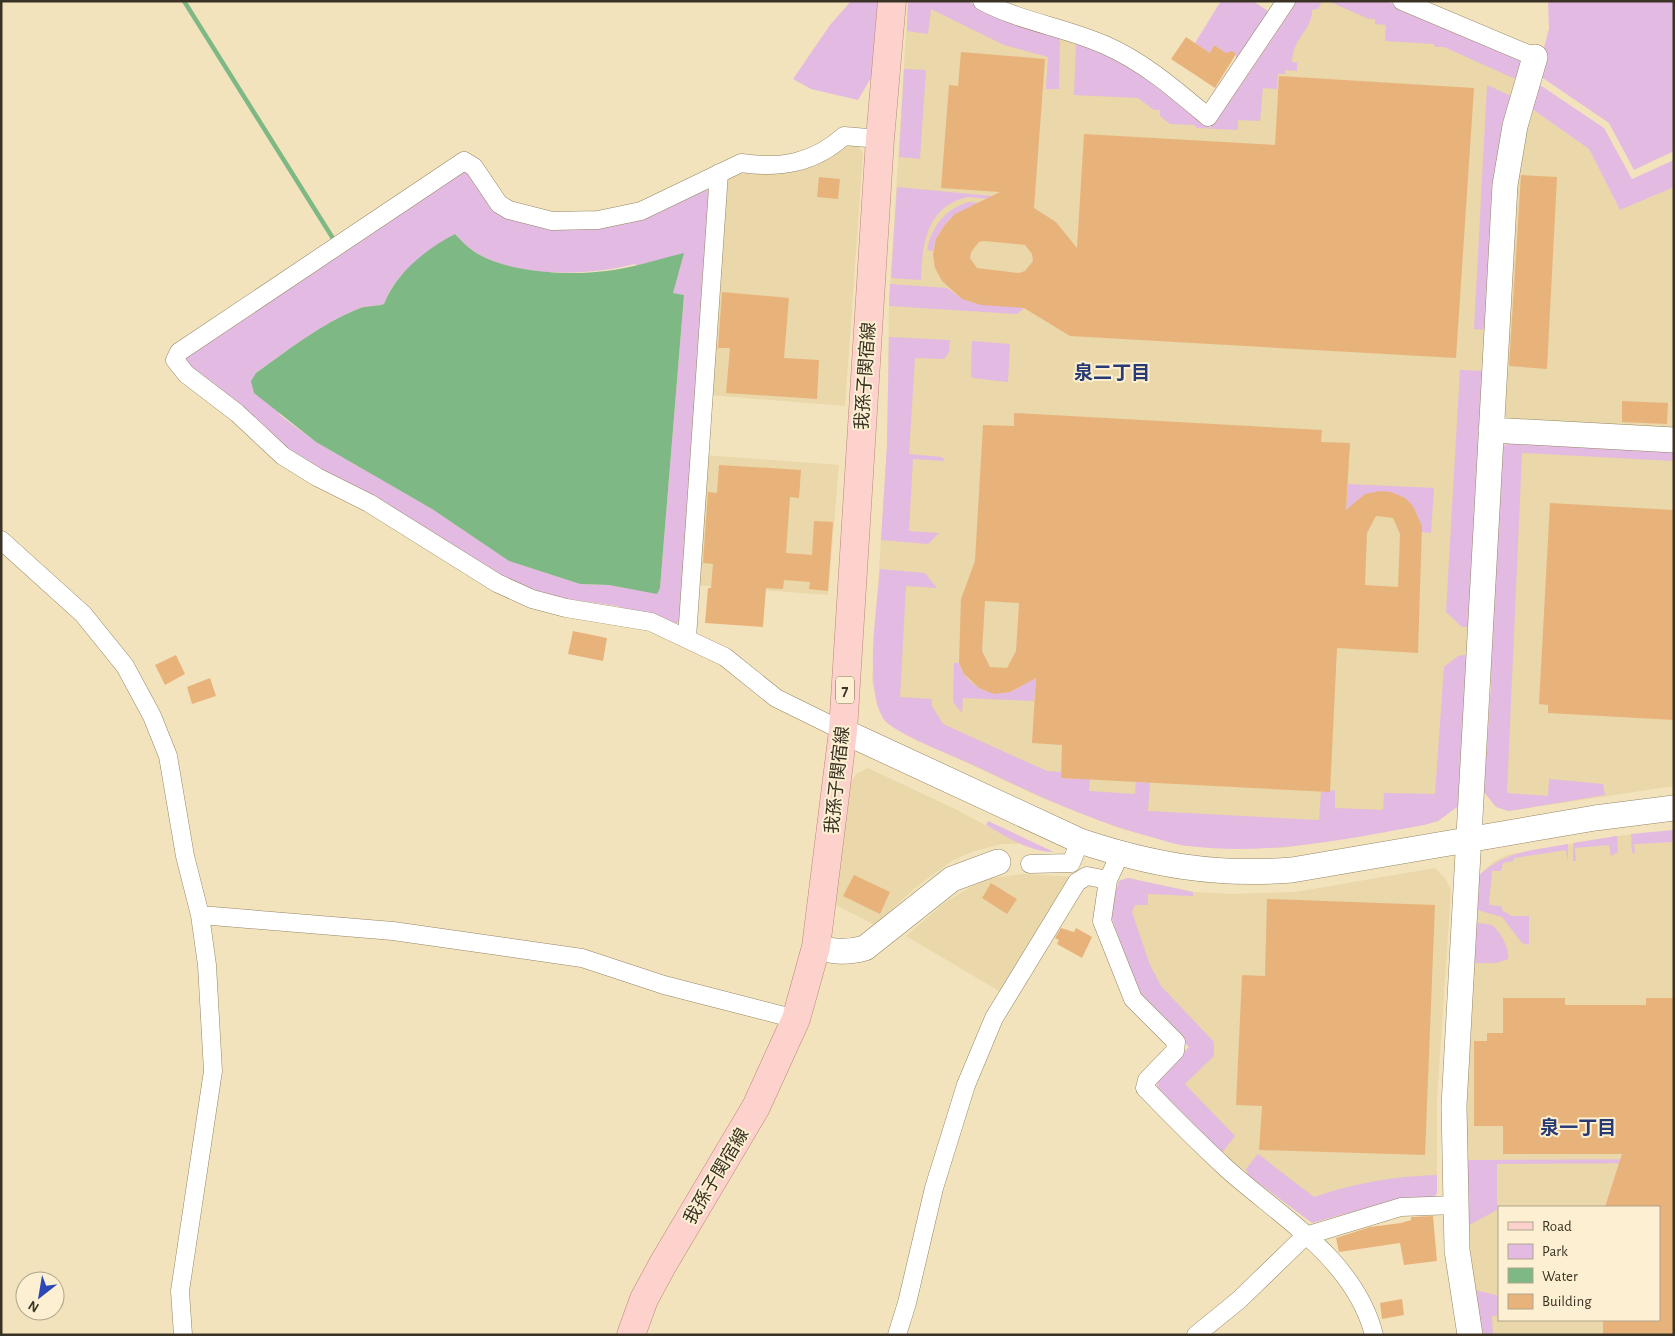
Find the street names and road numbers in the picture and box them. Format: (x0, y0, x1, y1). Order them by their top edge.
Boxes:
street label: 我孫子関宿線 (851, 321, 879, 431)
road number: 7 (836, 676, 854, 704)
street label: 我孫子関宿線 (821, 725, 853, 835)
street label: 我孫子関宿線 (680, 1125, 752, 1227)

